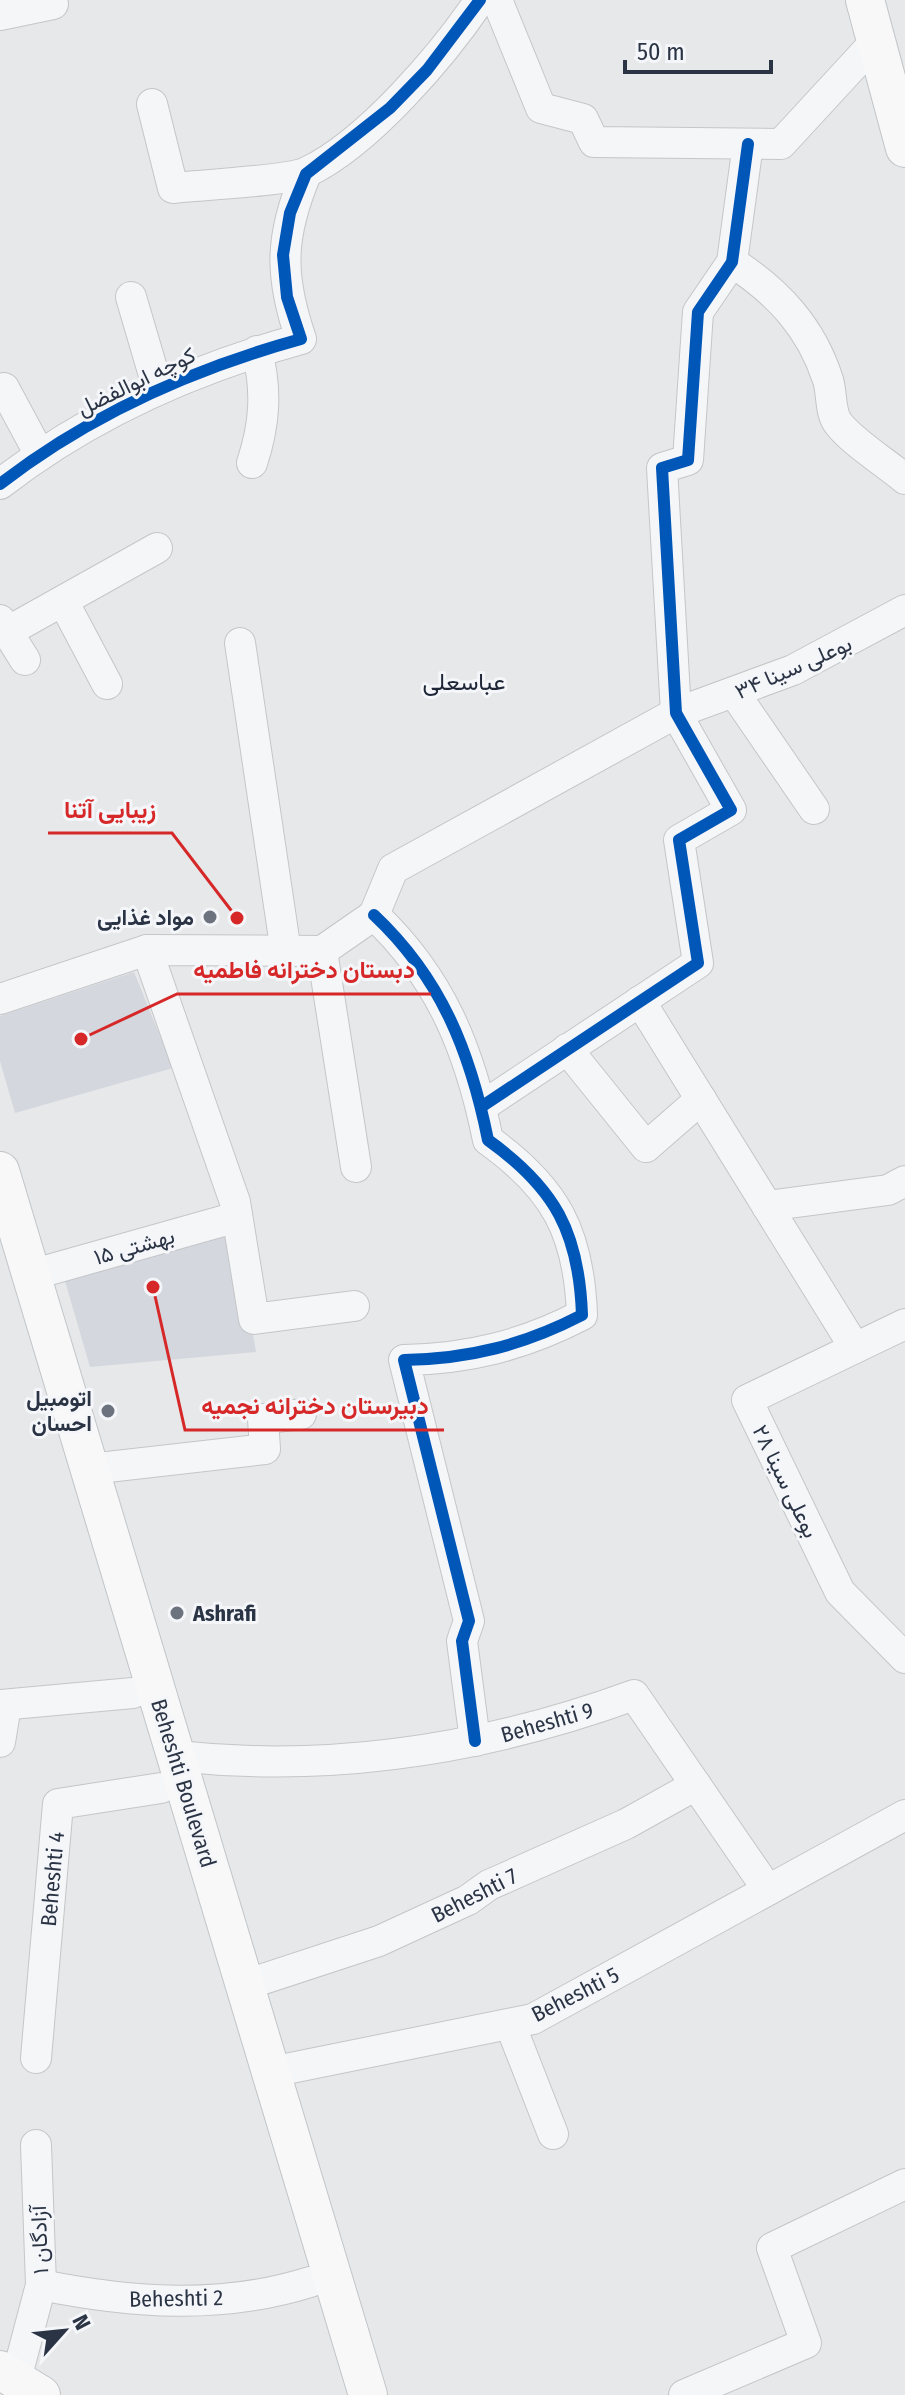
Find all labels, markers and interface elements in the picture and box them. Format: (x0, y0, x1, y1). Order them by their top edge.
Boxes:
scale bar (625, 24, 771, 74)
text: 50 m (637, 38, 685, 66)
street label: کوچه ابوالفضل (73, 341, 200, 423)
street label: بوعلی سینا ۳۴ (731, 630, 856, 705)
district label: عباسعلی (423, 668, 505, 696)
callout: زیبایی آتنا (48, 785, 172, 833)
text: زیبایی آتنا (64, 796, 156, 825)
place label: مواد غذایی (97, 904, 194, 931)
marker: مواد غذایی (201, 908, 219, 926)
callout: دبستان دخترانه فاطمیه (177, 946, 431, 994)
text: دبستان دخترانه فاطمیه (193, 956, 415, 985)
street label: بهشتی ۱۵ (91, 1222, 178, 1271)
callout: دبیرستان دخترانه نجمیه (185, 1382, 444, 1430)
place label: اتومبیل احسان (26, 1385, 92, 1437)
text: دبیرستان دخترانه نجمیه (201, 1392, 429, 1421)
marker: اتومبیل احسان (99, 1402, 117, 1420)
street label: بوعلی سینا ۲۸ (747, 1420, 825, 1542)
place label: Ashrafi (192, 1600, 257, 1627)
marker: Ashrafi (168, 1604, 186, 1622)
street label: Beheshti Boulevard (145, 1696, 222, 1871)
street label: Beheshti 9 (498, 1696, 596, 1749)
street label: Beheshti 4 (35, 1830, 70, 1928)
street label: Beheshti 7 (427, 1862, 522, 1929)
street label: Beheshti 5 (527, 1961, 623, 2028)
street label: آزادگان ۱ (25, 2203, 54, 2275)
street label: Beheshti 2 (129, 2284, 223, 2313)
north arrow (24, 2291, 104, 2371)
text: N (66, 2310, 96, 2334)

